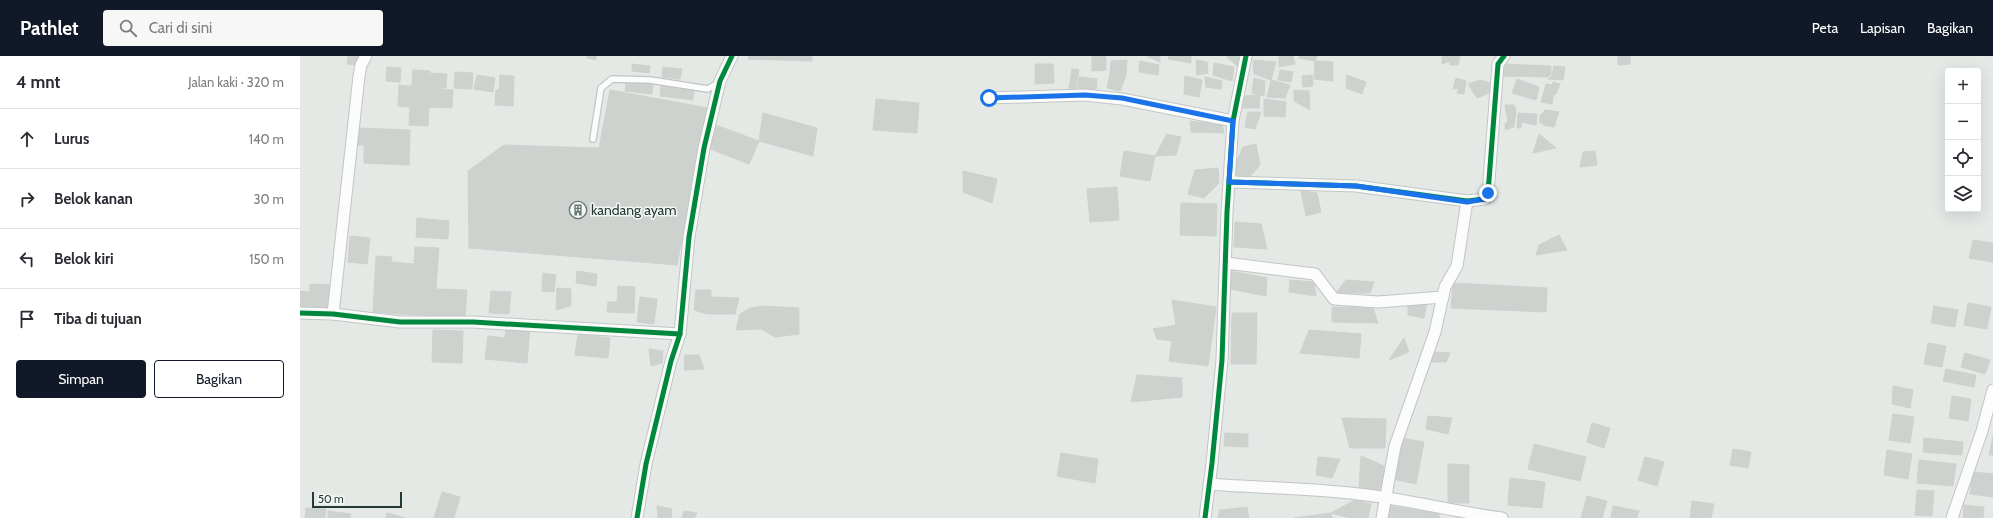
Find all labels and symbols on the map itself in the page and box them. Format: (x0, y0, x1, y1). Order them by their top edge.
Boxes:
route start (980, 89, 998, 107)
route end (1479, 184, 1497, 202)
building icon: kandang ayam (568, 200, 588, 220)
place label: kandang ayam (591, 201, 677, 219)
scale bar (312, 490, 402, 509)

